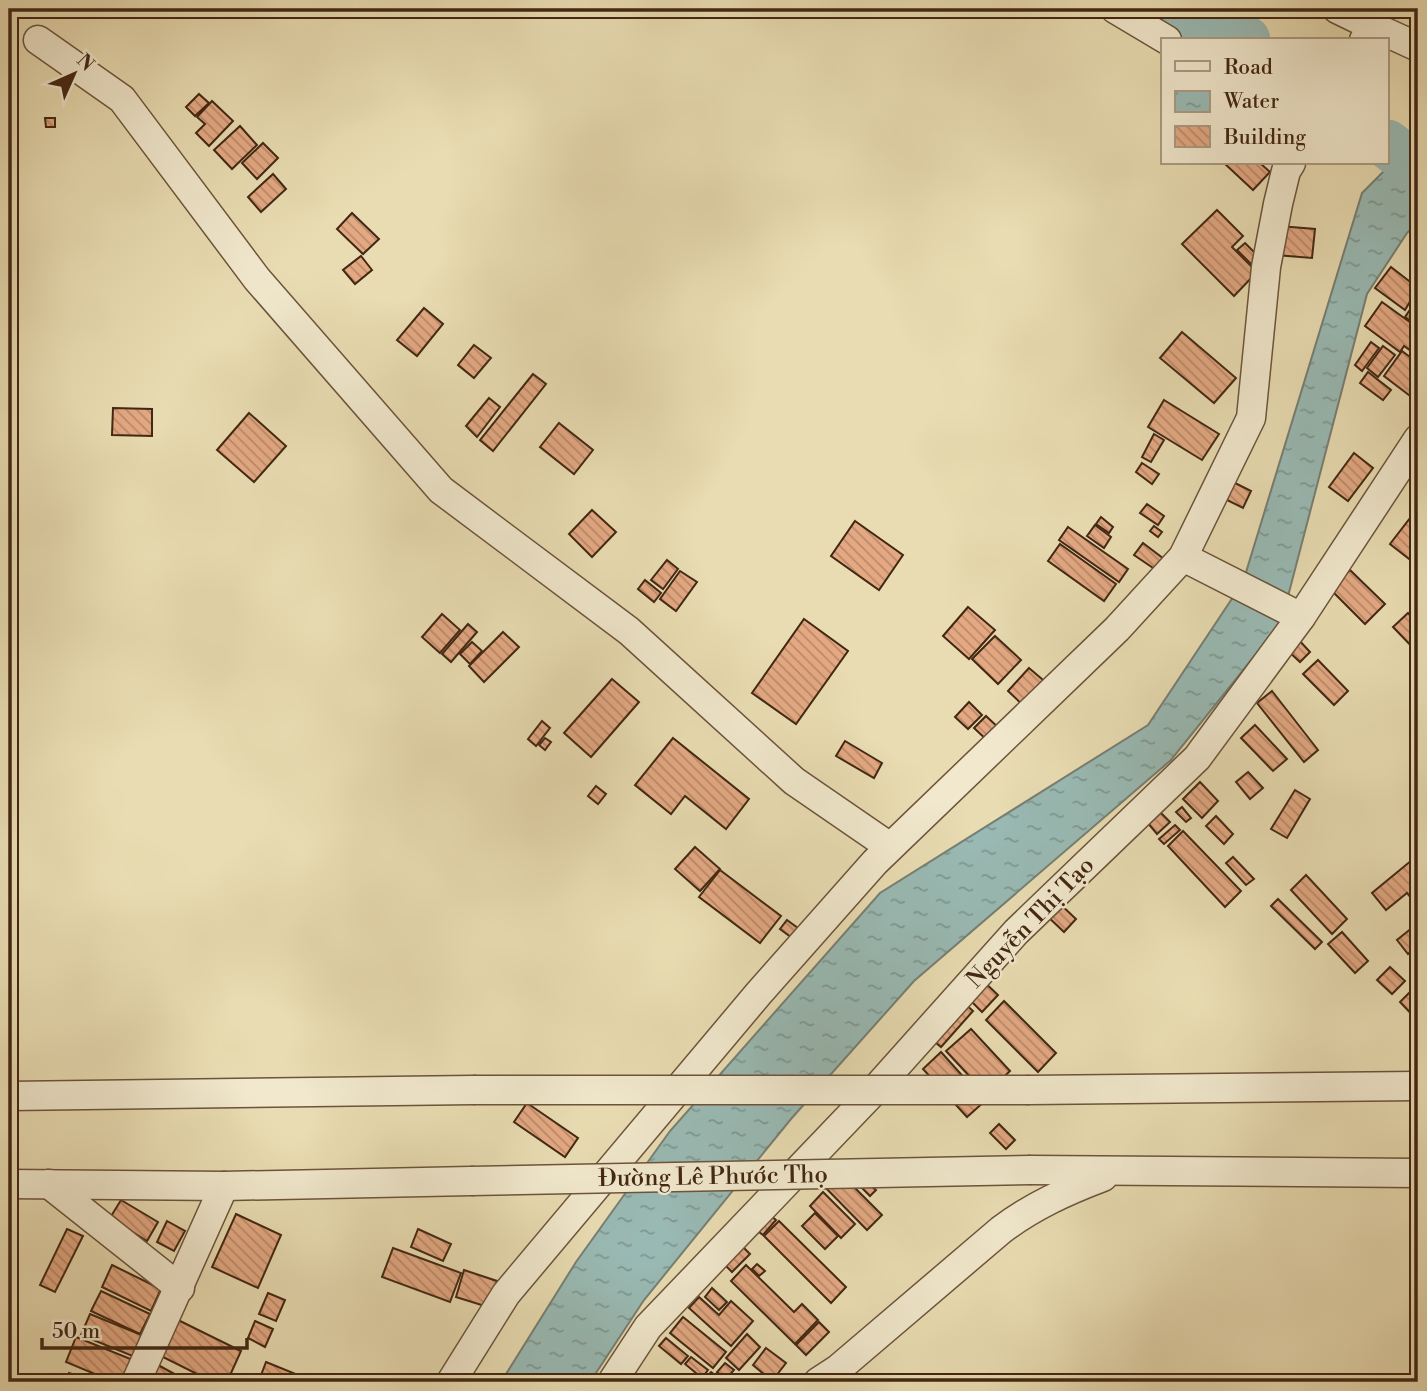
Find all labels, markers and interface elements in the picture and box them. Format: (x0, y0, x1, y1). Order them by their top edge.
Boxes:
north arrow (38, 38, 108, 108)
legend (1161, 38, 1388, 164)
text: N (72, 49, 99, 76)
text: Road (1224, 55, 1273, 81)
text: Water (1223, 89, 1279, 115)
text: Building (1223, 125, 1306, 151)
street label: Nguyễn Thị Tạo (960, 851, 1101, 995)
street label: Đường Lê Phước Thọ (598, 1160, 828, 1194)
scale bar (42, 1307, 247, 1351)
text: 50 m (52, 1319, 100, 1345)

